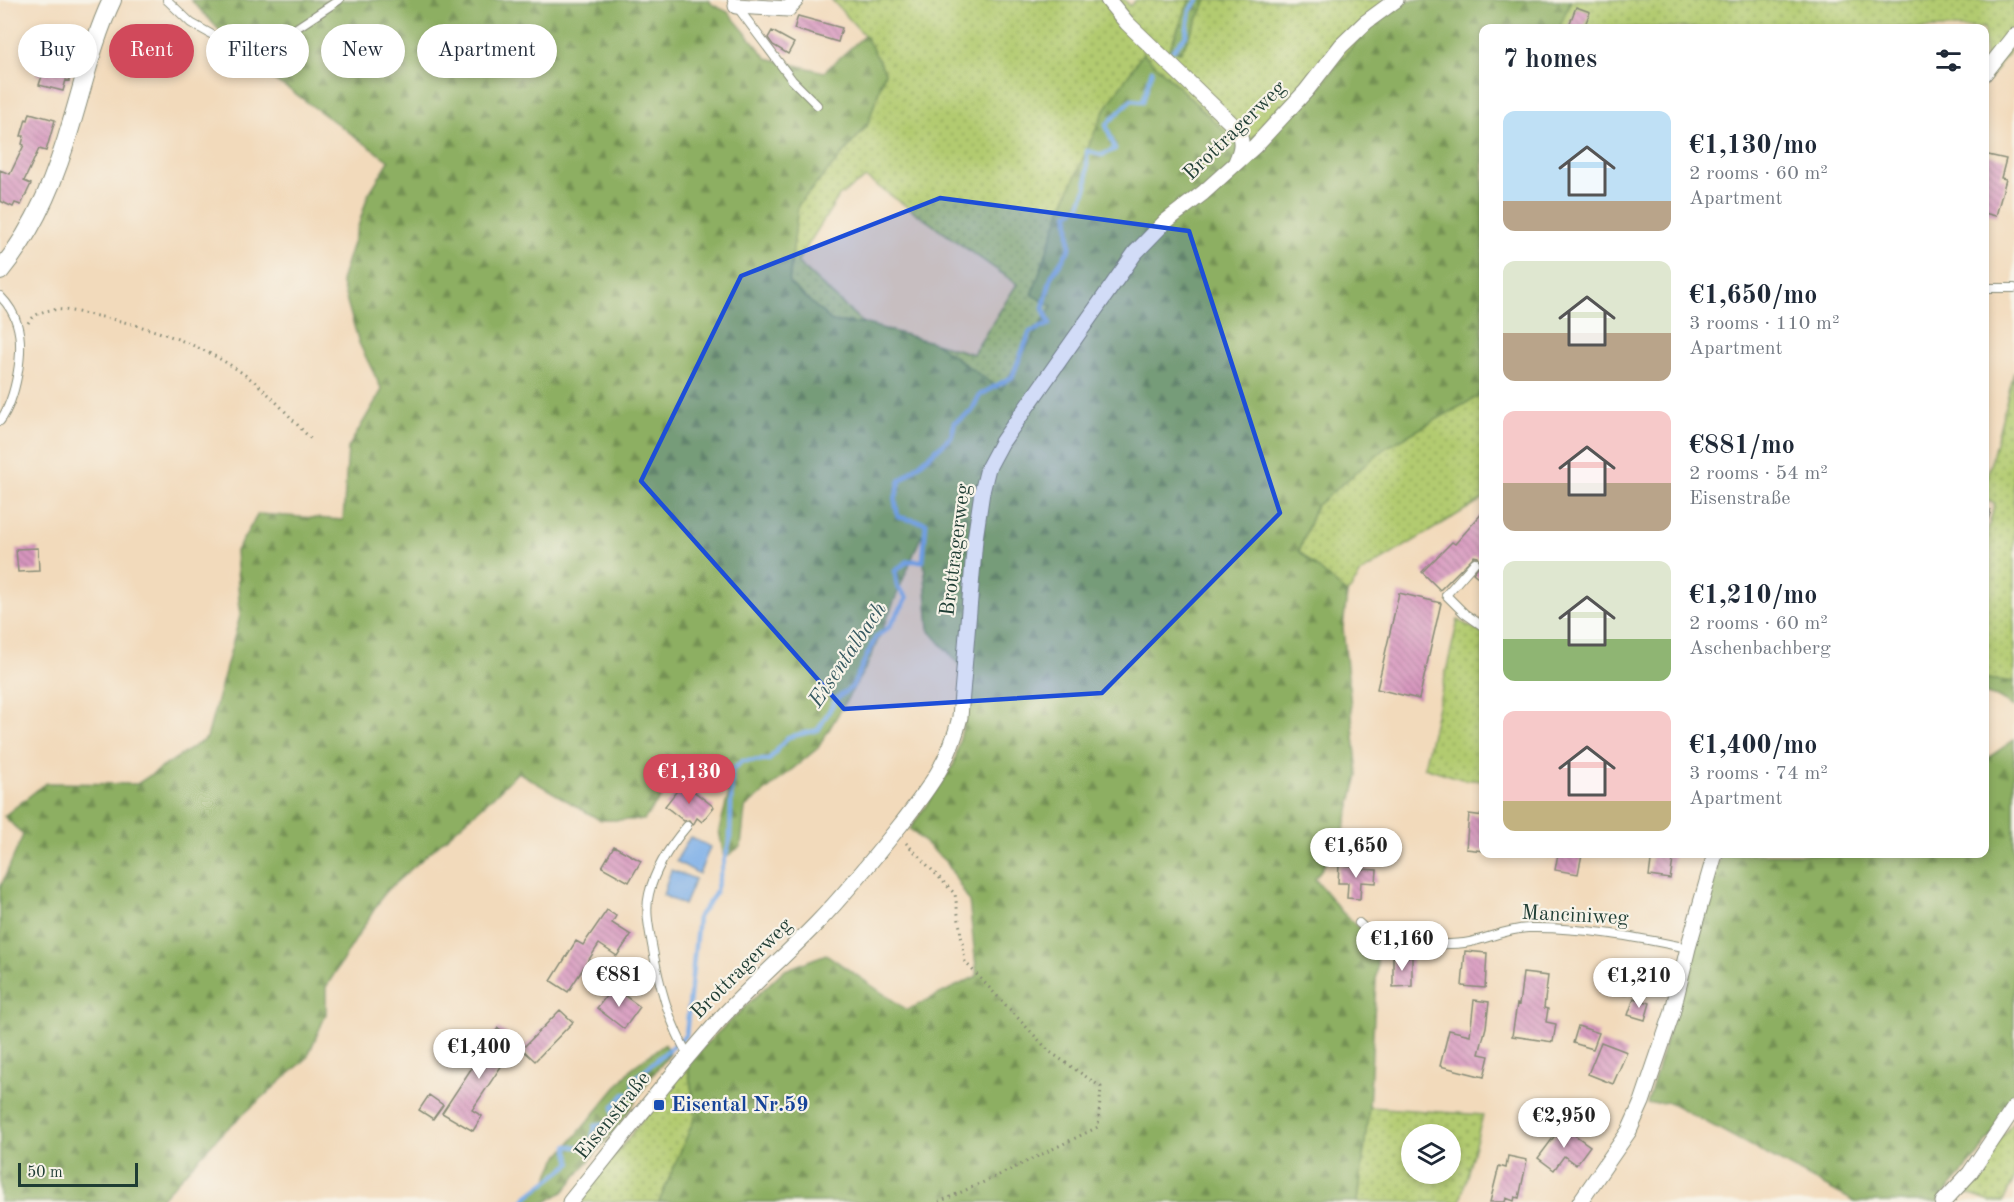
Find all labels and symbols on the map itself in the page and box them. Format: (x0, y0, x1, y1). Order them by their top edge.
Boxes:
street label: Brottragerweg (1180, 77, 1291, 185)
street label: Brottragerweg (937, 482, 975, 617)
water label: Eisentalbach (804, 598, 891, 712)
pin: €1,130 (640, 754, 738, 805)
pin: €1,650 (1307, 828, 1405, 879)
street label: Manciniweg (1521, 903, 1630, 929)
street label: Brottragerweg (688, 914, 797, 1023)
pin: €1,160 (1353, 921, 1451, 972)
pin: €881 (583, 957, 655, 1008)
pin: €1,210 (1590, 958, 1688, 1009)
pin: €1,400 (430, 1029, 528, 1080)
street label: Eisenstraße (571, 1068, 655, 1164)
place label: Eisental Nr.59 (671, 1095, 808, 1116)
marker: Eisental Nr.59 (652, 1098, 666, 1112)
pin: €2,950 (1515, 1098, 1613, 1149)
scale bar (18, 1160, 138, 1188)

